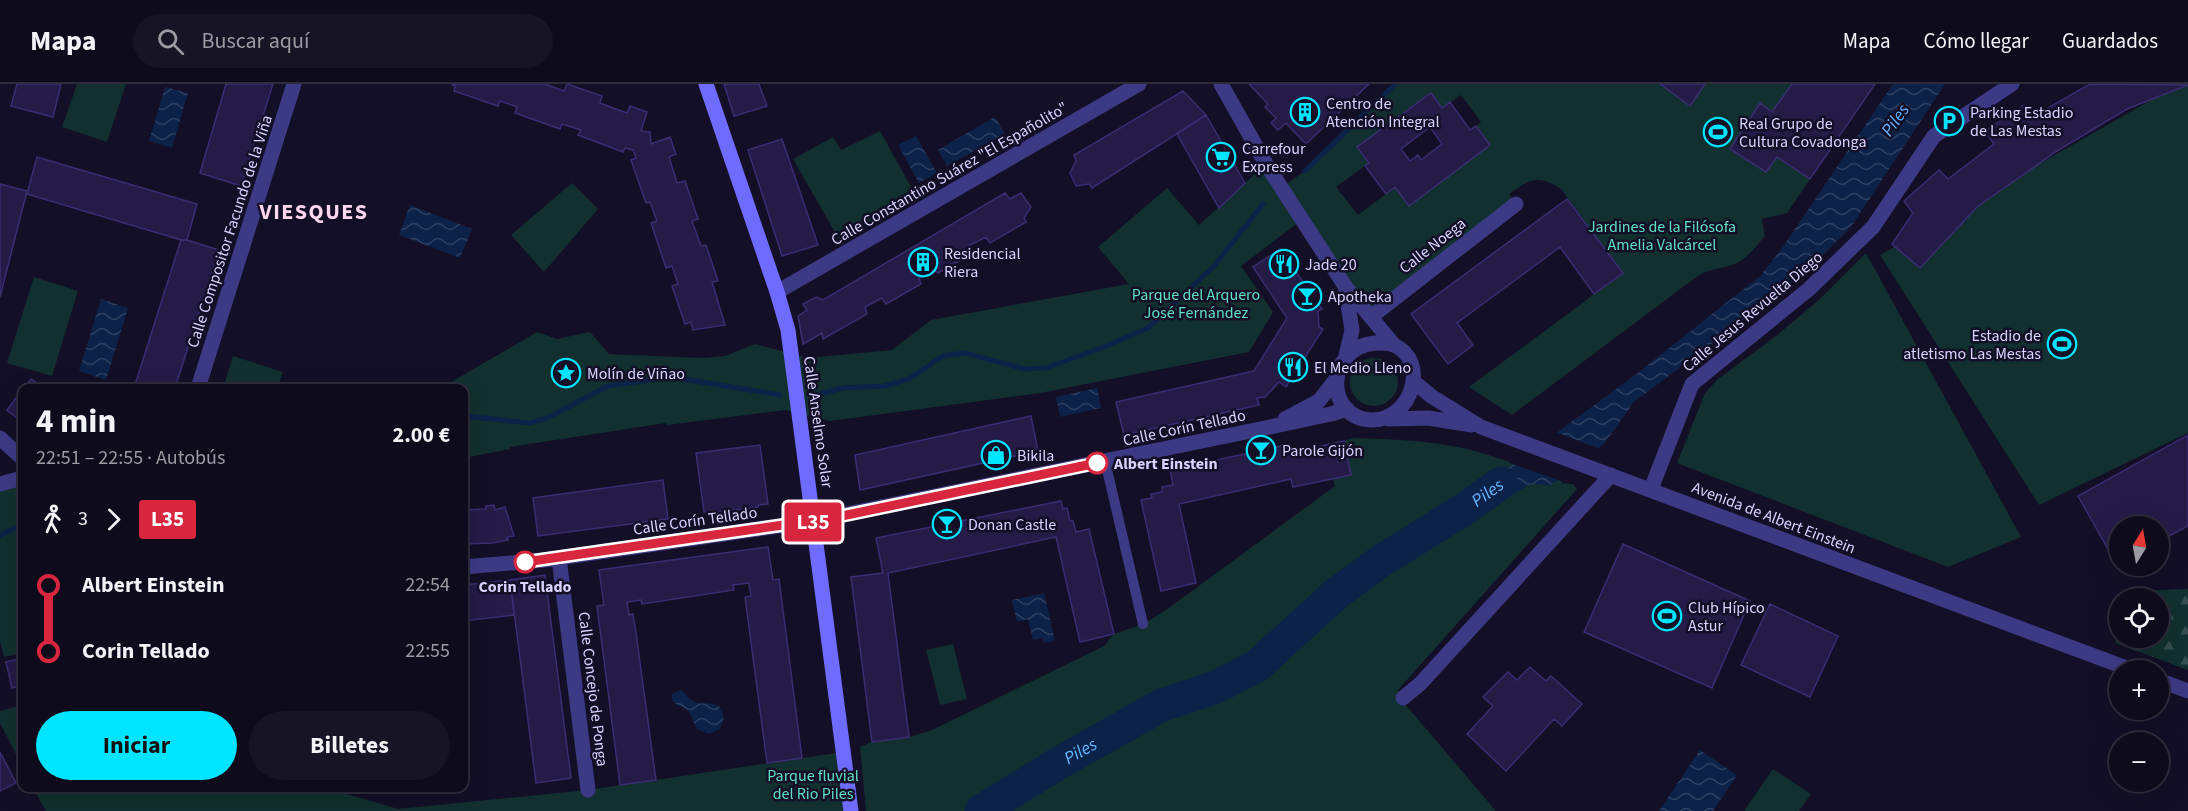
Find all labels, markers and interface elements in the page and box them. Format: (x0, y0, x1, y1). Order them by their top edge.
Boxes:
search box (133, 14, 553, 68)
text: Mapa (30, 21, 97, 61)
icon: search (154, 25, 187, 58)
text: Buscar aquí (202, 25, 309, 57)
text: Mapa (1843, 26, 1891, 56)
text: Cómo llegar (1924, 26, 2029, 56)
text: Guardados (2062, 26, 2158, 56)
place label: Centro de Atención Integral (1326, 93, 1440, 133)
building icon: Centro de Atención Integral (1289, 96, 1321, 128)
street label: Calle Constantino Suárez "El Españolito" (827, 97, 1072, 251)
water label: Piles (1875, 99, 1916, 142)
place label: Parking Estadio de Las Mestas (1970, 102, 2073, 142)
parking icon: Parking Estadio de Las Mestas (1933, 105, 1965, 137)
street label: Calle Compositor Facundo de la Viña (182, 112, 278, 351)
place label: Real Grupo de Cultura Covadonga (1739, 113, 1866, 153)
sports icon: Real Grupo de Cultura Covadonga (1702, 116, 1734, 148)
place label: Carrefour Express (1242, 138, 1306, 178)
supermarket icon: Carrefour Express (1205, 141, 1237, 173)
district label: VIESQUES (258, 196, 369, 228)
street label: Calle Noega (1395, 213, 1471, 279)
park label: Jardines de la Filósofa Amelia Valcárcel (1588, 216, 1736, 256)
place label: Residencial Riera (944, 243, 1020, 283)
building icon: Residencial Riera (907, 246, 939, 278)
street label: Calle Jesus Revuelta Diego (1678, 246, 1827, 377)
restaurant icon: Jade 20 (1268, 248, 1300, 280)
place label: Jade 20 (1305, 254, 1357, 276)
bar icon: Apotheka (1291, 280, 1323, 312)
park label: Parque del Arquero José Fernández (1132, 284, 1260, 324)
place label: Apotheka (1328, 286, 1392, 308)
place label: Estadio de atletismo Las Mestas (1903, 325, 2041, 365)
sports icon: Estadio de atletismo Las Mestas (2046, 328, 2078, 360)
restaurant icon: El Medio Lleno (1277, 351, 1309, 383)
street label: Calle Anselmo Solar (798, 355, 838, 490)
place icon: Molín de Viñao (550, 357, 582, 389)
place label: El Medio Lleno (1314, 357, 1411, 379)
place label: Molín de Viñao (587, 363, 685, 385)
text: 4 min (36, 398, 116, 445)
street label: Calle Corín Tellado (1121, 404, 1248, 452)
text: 2.00 € (393, 419, 450, 451)
bar icon: Parole Gijón (1245, 434, 1277, 466)
shop icon: Bikila (980, 439, 1012, 471)
place label: Parole Gijón (1282, 440, 1363, 462)
text: 22:51 – 22:55 · Autobús (36, 444, 225, 472)
place label: Bikila (1017, 445, 1054, 467)
marker: Albert Einstein (1086, 452, 1108, 474)
place label: Albert Einstein (1113, 453, 1218, 475)
water label: Piles (1466, 473, 1509, 513)
street label: Avenida de Albert Einstein (1689, 477, 1859, 559)
street label: Calle Corín Tellado (632, 501, 759, 541)
line badge: L35 (778, 502, 848, 542)
icon: walk (36, 503, 69, 536)
icon: forward (97, 503, 130, 536)
text: L35 (151, 504, 184, 534)
text: 3 (78, 505, 88, 533)
text: L35 (796, 507, 830, 537)
bar icon: Donan Castle (931, 508, 963, 540)
place label: Donan Castle (968, 514, 1056, 536)
north arrow (2109, 516, 2169, 576)
map controls (2109, 516, 2169, 792)
marker: Corin Tellado (514, 551, 536, 573)
text: Albert Einstein (82, 569, 225, 601)
text: 22:54 (405, 571, 450, 599)
place label: Corin Tellado (479, 576, 572, 598)
button: locate (2109, 588, 2169, 648)
place label: Club Hípico Astur (1688, 597, 1765, 637)
sports icon: Club Hípico Astur (1651, 600, 1683, 632)
street label: Calle Concejo de Ponga (573, 610, 613, 768)
text: Corin Tellado (82, 635, 210, 667)
text: 22:55 (405, 637, 450, 665)
button: + (2109, 660, 2169, 720)
button: Iniciar (36, 711, 237, 780)
button: Billetes (249, 711, 450, 780)
water label: Piles (1059, 732, 1102, 771)
button: − (2109, 732, 2169, 792)
park label: Parque fluvial del Rio Piles (767, 765, 859, 805)

